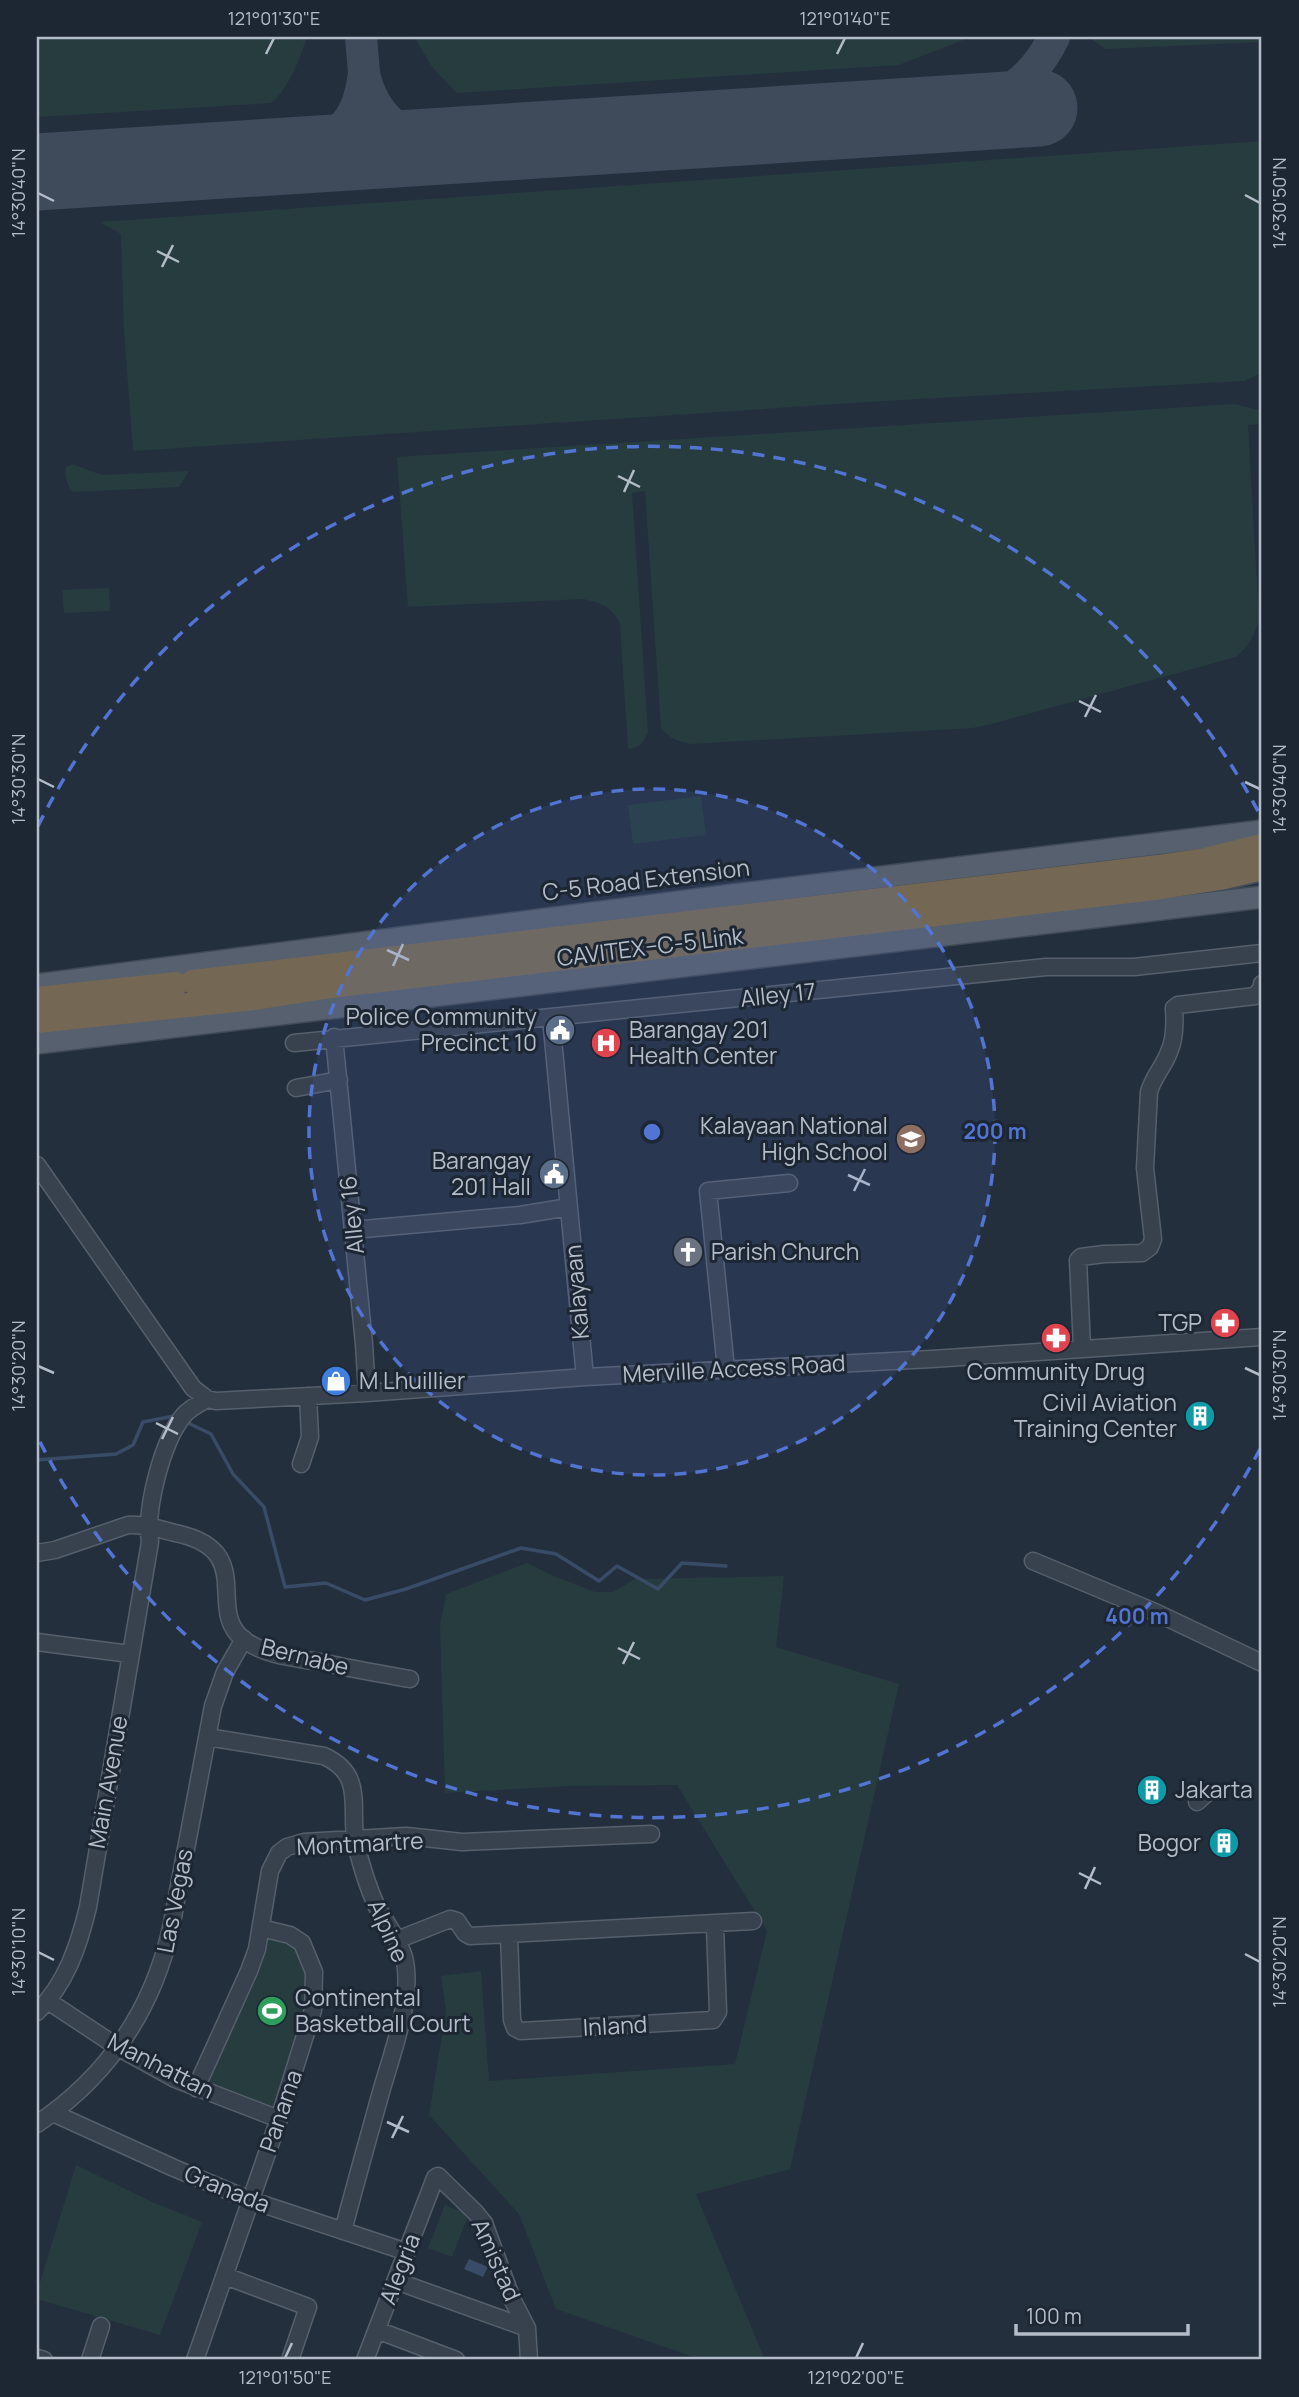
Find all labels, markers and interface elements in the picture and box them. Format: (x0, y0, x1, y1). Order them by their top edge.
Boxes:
text: 121°01'30"E (228, 6, 320, 30)
text: 121°01'40"E (800, 6, 891, 30)
text: 14°30'40"N (6, 148, 30, 238)
text: 14°30'50"N (1267, 157, 1291, 249)
text: 14°30'30"N (6, 734, 30, 824)
text: 14°30'40"N (1267, 744, 1291, 834)
street label: C-5 Road Extension (540, 850, 751, 908)
street label: CAVITEX–C-5 Link (555, 919, 746, 973)
street label: Alley 17 (739, 974, 817, 1014)
place label: Police Community Precinct 10 (346, 1000, 537, 1058)
public building icon: Police Community Precinct 10 (543, 1013, 577, 1047)
place label: Barangay 201 Health Center (629, 1013, 777, 1071)
hospital icon: Barangay 201 Health Center (589, 1026, 623, 1060)
place label: Kalayaan National High School (700, 1109, 888, 1167)
text: 200 m (963, 1117, 1027, 1145)
centre of rings (640, 1120, 664, 1144)
school or university icon: Kalayaan National High School (894, 1122, 928, 1156)
place label: Barangay 201 Hall (432, 1144, 531, 1202)
public building icon: Barangay 201 Hall (537, 1157, 571, 1191)
street label: Alley 16 (331, 1174, 371, 1256)
church icon: Parish Church (671, 1235, 705, 1269)
place label: Parish Church (711, 1235, 859, 1267)
street label: Kalayaan (556, 1243, 596, 1341)
place label: TGP (1158, 1306, 1202, 1338)
pharmacy icon: TGP (1208, 1306, 1242, 1340)
text: 14°30'20"N (6, 1320, 30, 1412)
pharmacy icon: Community Drug (1039, 1321, 1073, 1355)
text: 14°30'30"N (1267, 1330, 1291, 1420)
street label: Merville Access Road (622, 1346, 846, 1390)
place label: Community Drug (967, 1355, 1145, 1387)
shop icon: M Lhuillier (319, 1364, 353, 1398)
place label: M Lhuillier (359, 1364, 465, 1396)
place label: Civil Aviation Training Center (1014, 1386, 1177, 1444)
building icon: Civil Aviation Training Center (1183, 1399, 1217, 1433)
text: 400 m (1105, 1602, 1169, 1630)
street label: Bernabe (258, 1630, 352, 1682)
street label: Main Avenue (80, 1713, 134, 1851)
building icon: Jakarta (1135, 1773, 1169, 1807)
place label: Jakarta (1175, 1773, 1253, 1805)
street label: Montmartre (296, 1824, 424, 1862)
place label: Bogor (1138, 1826, 1201, 1858)
building icon: Bogor (1207, 1826, 1241, 1860)
street label: Las Vegas (148, 1846, 200, 1956)
street label: Alpine (361, 1894, 417, 1967)
text: 14°30'10"N (6, 1908, 30, 1996)
text: 14°30'20"N (1267, 1916, 1291, 2008)
place label: Continental Basketball Court (295, 1981, 471, 2039)
sports icon: Continental Basketball Court (255, 1994, 289, 2028)
street label: Inland (582, 2007, 648, 2043)
street label: Manhattan (103, 2025, 220, 2106)
street label: Panama (251, 2065, 309, 2156)
street label: Granada (180, 2156, 275, 2220)
street label: Amistad (465, 2213, 529, 2306)
street label: Alegria (371, 2229, 427, 2309)
scale bar (1016, 2292, 1187, 2336)
text: 100 m (1026, 2302, 1082, 2330)
text: 121°01'50"E (239, 2365, 331, 2389)
text: 121°02'00"E (808, 2365, 904, 2389)

